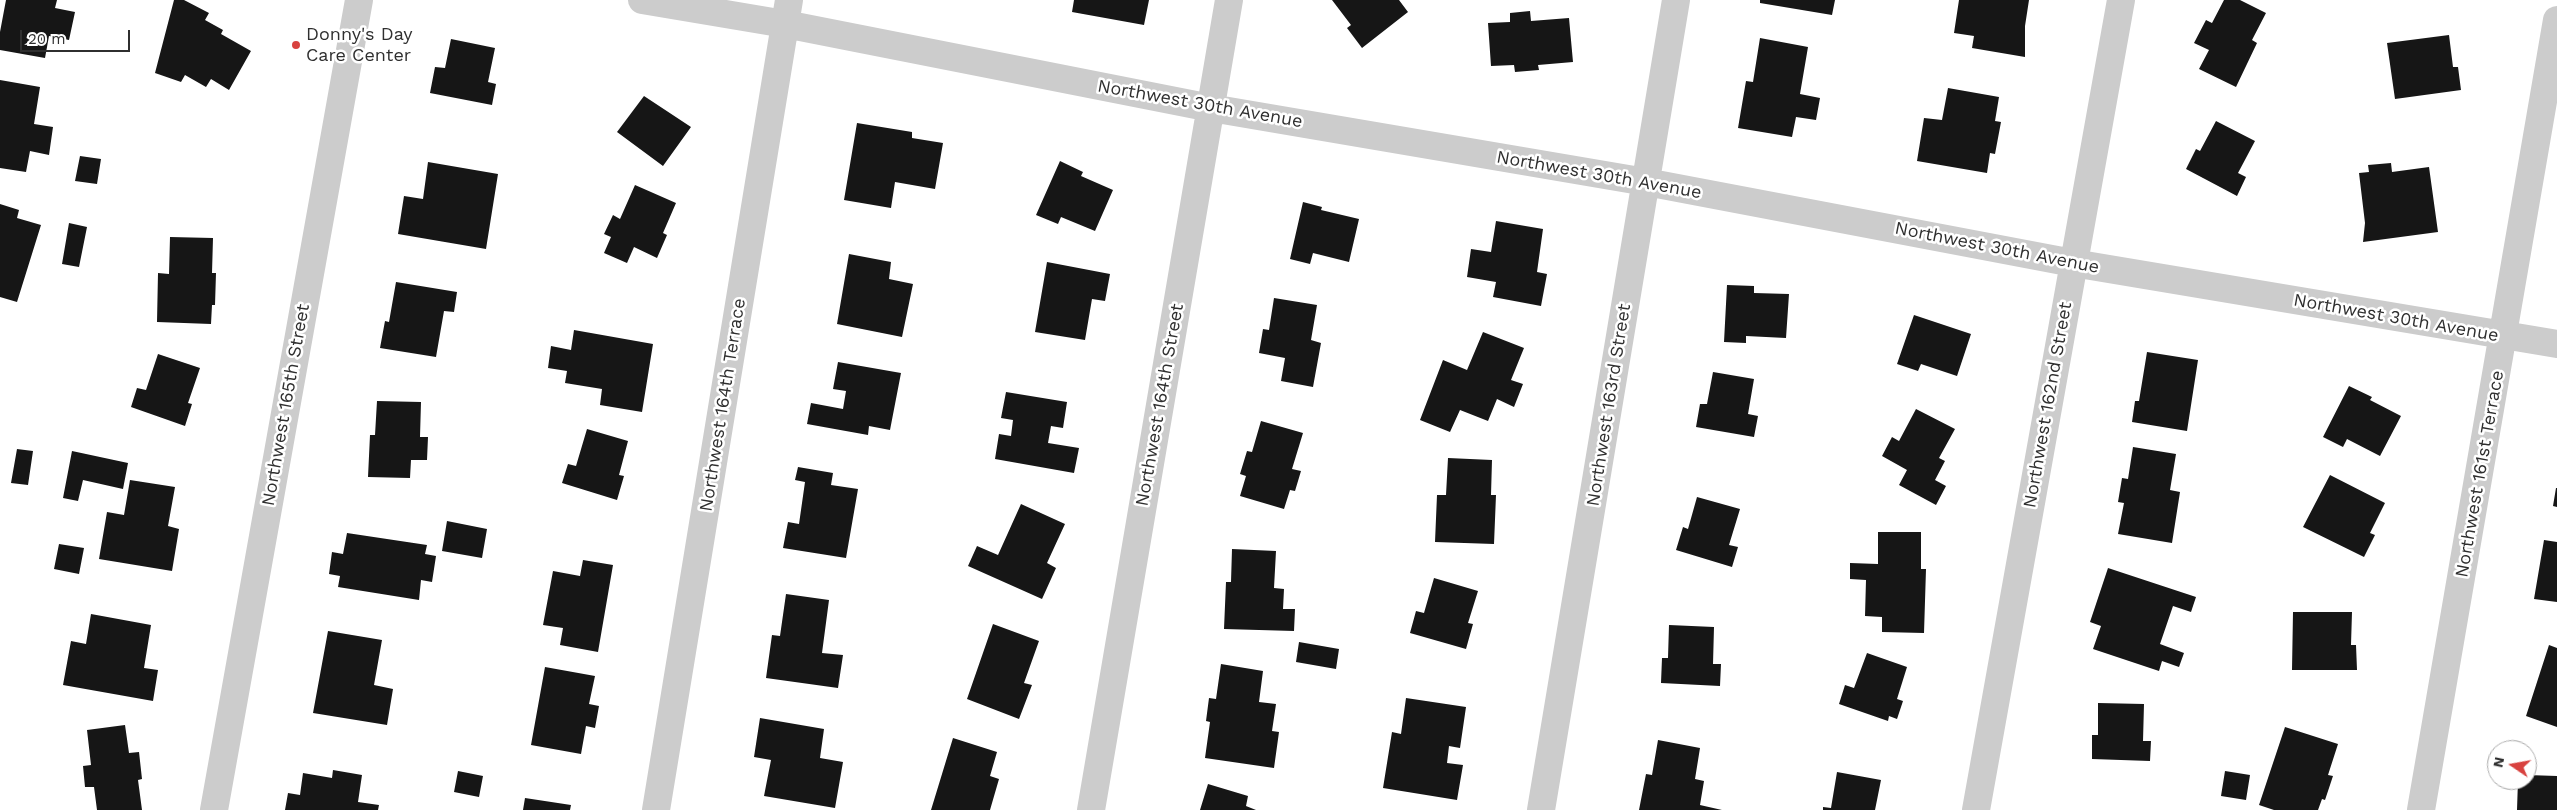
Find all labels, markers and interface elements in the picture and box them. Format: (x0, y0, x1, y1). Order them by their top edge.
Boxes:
scale bar (22, 20, 132, 52)
place label: Donny's Day Care Center (306, 24, 413, 66)
text: 20 m (28, 30, 66, 48)
marker: Donny's Day Care Center (290, 39, 302, 51)
street label: Northwest 30th Avenue (1096, 75, 1304, 133)
street label: Northwest 30th Avenue (1495, 146, 1703, 204)
street label: Northwest 30th Avenue (1893, 218, 2101, 278)
street label: Northwest 30th Avenue (2292, 289, 2500, 347)
street label: Northwest 164th Terrace (695, 297, 751, 513)
street label: Northwest 162nd Street (2019, 300, 2077, 510)
street label: Northwest 165th Street (258, 302, 314, 508)
street label: Northwest 164th Street (1132, 302, 1188, 508)
street label: Northwest 163rd Street (1582, 302, 1636, 508)
street label: Northwest 161st Terrace (2451, 369, 2509, 579)
north arrow (2487, 740, 2537, 790)
text: N (2489, 755, 2507, 769)

